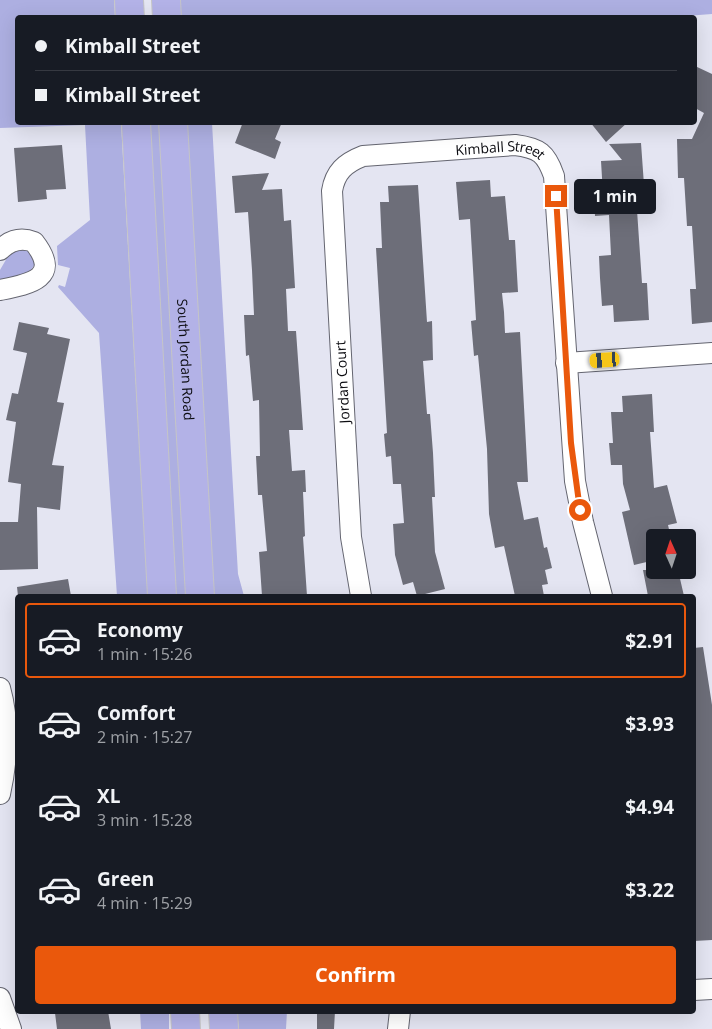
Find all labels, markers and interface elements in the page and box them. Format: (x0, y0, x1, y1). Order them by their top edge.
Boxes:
text: Kimball Street (65, 33, 200, 59)
text: Kimball Street (65, 82, 200, 108)
street label: Kimball Street (455, 136, 550, 163)
callout: 1 min (574, 178, 656, 214)
route end (545, 185, 567, 207)
text: 1 min (593, 185, 637, 207)
street label: South Jordan Road (174, 298, 199, 421)
street label: Jordan Court (330, 340, 354, 426)
car (589, 351, 620, 369)
route start (569, 499, 591, 521)
north arrow (646, 529, 696, 579)
map controls (646, 529, 696, 579)
text: Economy (97, 617, 183, 643)
icon: car (37, 618, 82, 663)
text: $2.91 (625, 628, 674, 654)
text: 1 min · 15:26 (97, 643, 192, 665)
text: Comfort (97, 700, 176, 726)
icon: car (37, 701, 82, 746)
text: $3.93 (625, 711, 674, 737)
text: 2 min · 15:27 (97, 726, 192, 748)
text: XL (97, 783, 120, 809)
icon: car (37, 784, 82, 829)
text: $4.94 (625, 794, 674, 820)
text: 3 min · 15:28 (97, 809, 192, 831)
text: Green (97, 866, 154, 892)
icon: car (37, 867, 82, 912)
text: $3.22 (625, 877, 674, 903)
text: 4 min · 15:29 (97, 892, 192, 914)
button: Confirm (35, 946, 676, 1004)

